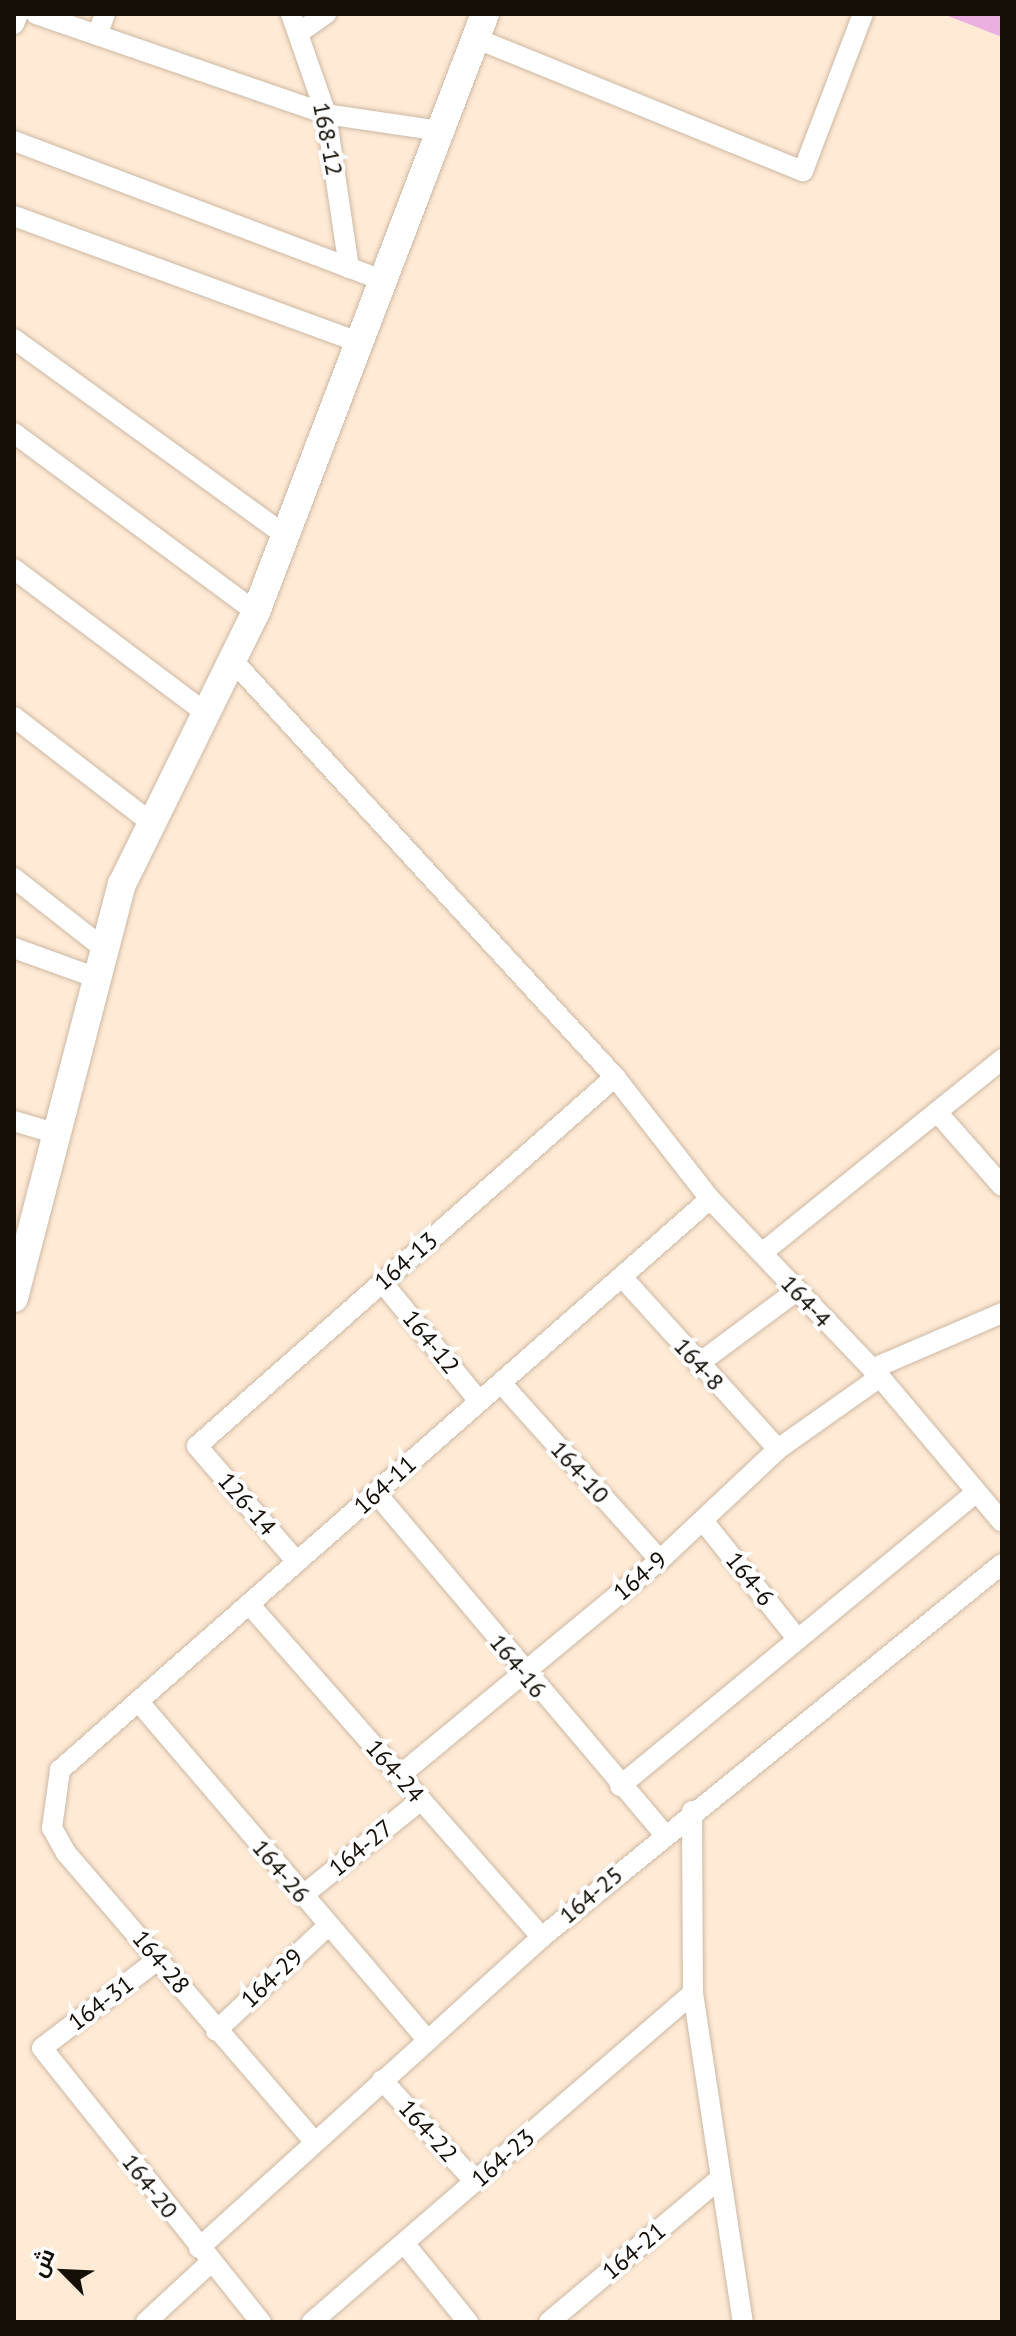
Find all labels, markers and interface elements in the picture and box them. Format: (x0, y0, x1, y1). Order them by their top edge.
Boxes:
street label: 168-12 (307, 100, 349, 178)
street label: 164-13 (369, 1226, 443, 1296)
street label: 164-4 (775, 1269, 837, 1333)
street label: 164-12 (397, 1304, 465, 1380)
street label: 164-8 (668, 1332, 730, 1396)
street label: 164-10 (545, 1435, 615, 1509)
street label: 164-11 (348, 1450, 422, 1520)
street label: 126-14 (212, 1467, 282, 1541)
street label: 164-9 (607, 1545, 673, 1607)
street label: 164-6 (720, 1546, 780, 1612)
street label: 164-16 (484, 1628, 552, 1704)
street label: 164-24 (360, 1734, 430, 1808)
street label: 164-27 (323, 1814, 399, 1882)
street label: 164-26 (246, 1833, 316, 1909)
street label: 164-25 (553, 1860, 629, 1930)
street label: 164-28 (126, 1924, 196, 2000)
street label: 164-29 (235, 1942, 309, 2014)
street label: 164-31 (63, 1969, 139, 2037)
street label: 164-22 (393, 2094, 463, 2168)
street label: 164-23 (466, 2123, 540, 2193)
street label: 164-20 (116, 2148, 184, 2224)
street label: 164-21 (596, 2216, 672, 2286)
north arrow (24, 2232, 104, 2312)
text: ش (24, 2244, 61, 2281)

